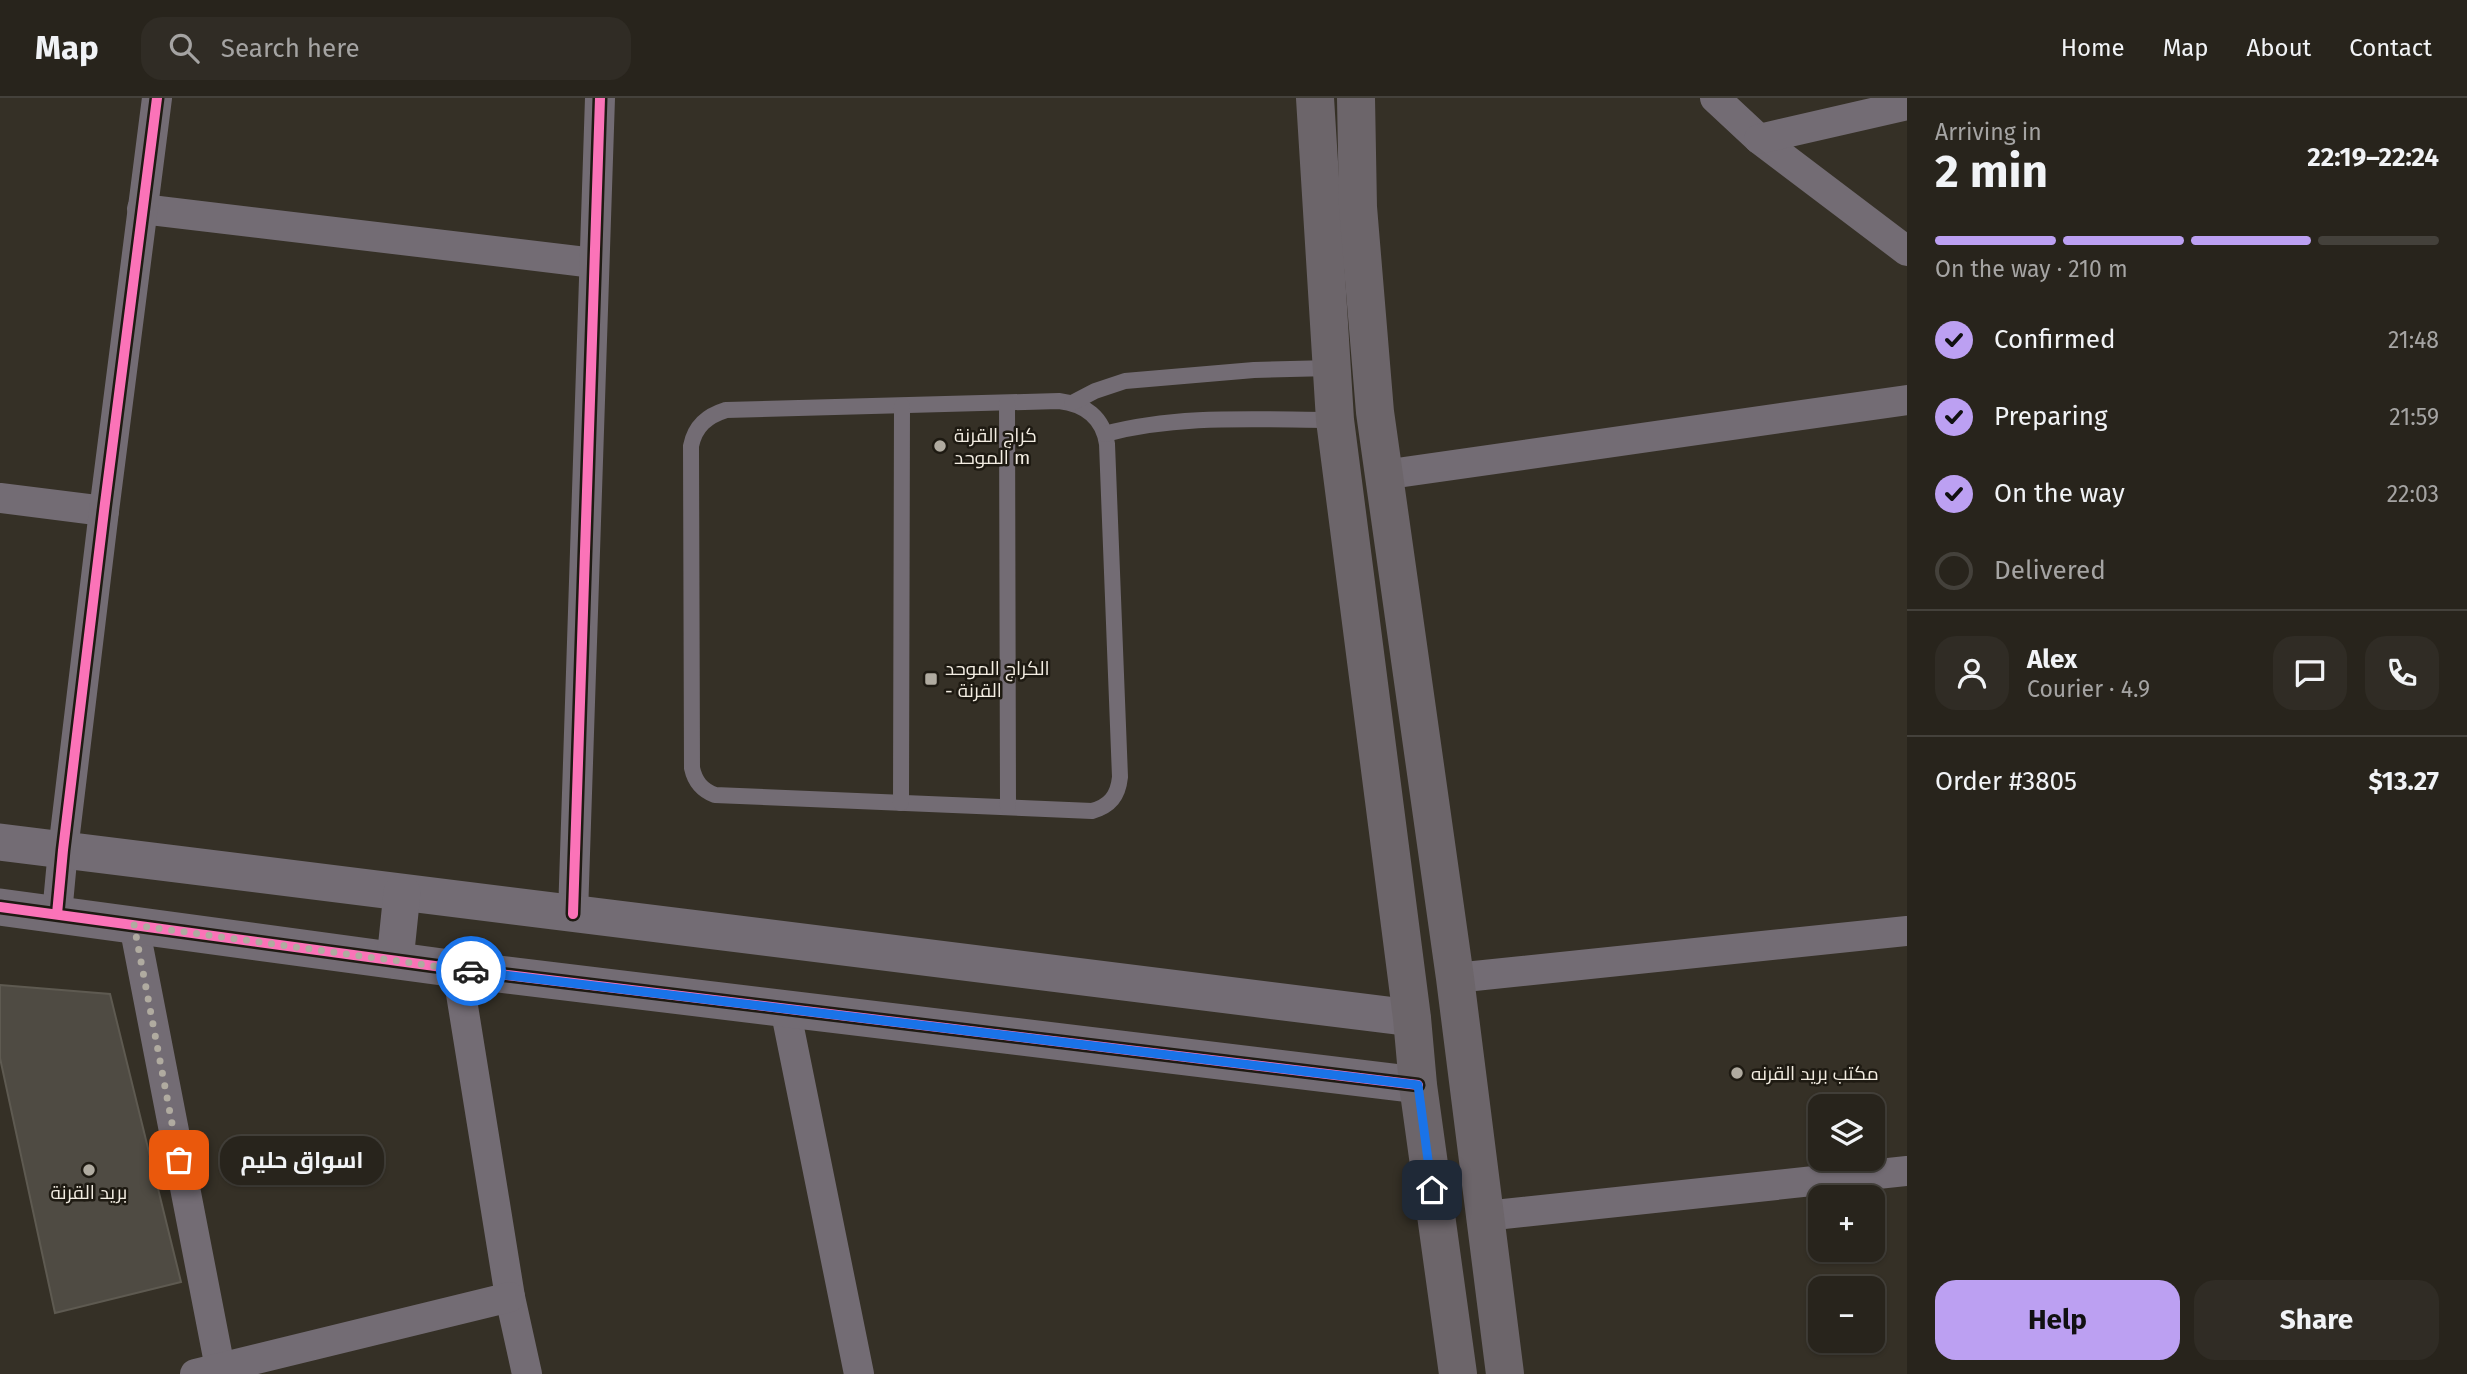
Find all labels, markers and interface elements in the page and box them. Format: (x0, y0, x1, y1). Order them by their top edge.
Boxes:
search box (141, 17, 631, 80)
text: Map (35, 28, 99, 68)
icon: search (165, 29, 203, 67)
text: Search here (221, 33, 360, 64)
text: Home (2061, 34, 2125, 62)
text: Map (2163, 34, 2209, 62)
text: About (2247, 34, 2311, 62)
text: Contact (2349, 34, 2432, 62)
text: Arriving in (1935, 118, 2042, 146)
text: 22:19–22:24 (2307, 142, 2439, 173)
text: 2 min (1935, 144, 2048, 199)
text: On the way · 210 m (1935, 255, 2128, 283)
icon: check (1935, 321, 1973, 359)
text: Confirmed (1994, 324, 2115, 355)
text: 21:48 (2388, 326, 2439, 354)
icon: check (1935, 398, 1973, 436)
text: Preparing (1994, 401, 2107, 432)
text: 21:59 (2389, 403, 2439, 431)
place label: كراج القرنة الموحد m (954, 424, 1037, 469)
marker: كراج القرنة الموحد m (932, 438, 948, 454)
icon: check (1935, 475, 1973, 513)
text: On the way (1994, 478, 2125, 509)
text: 22:03 (2387, 480, 2439, 508)
text: Delivered (1994, 555, 2106, 586)
button: person (1935, 636, 2009, 710)
button: chat (2273, 636, 2347, 710)
button: phone (2365, 636, 2439, 710)
text: Alex (2027, 644, 2077, 675)
place label: الكراج الموحد - القرنة (945, 657, 1050, 702)
marker: الكراج الموحد - القرنة (923, 671, 939, 687)
text: Courier · 4.9 (2027, 675, 2150, 703)
text: Order #3805 (1935, 766, 2077, 797)
text: $13.27 (2368, 766, 2439, 797)
courier (436, 936, 506, 1006)
icon: car (452, 952, 490, 990)
place label: مكتب بريد القرنه (1751, 1062, 1879, 1085)
marker: مكتب بريد القرنه (1729, 1065, 1745, 1081)
map controls (1808, 1094, 1885, 1353)
button: layers (1808, 1094, 1885, 1171)
pin (149, 1130, 209, 1190)
callout: اسواق حليم (221, 1136, 386, 1184)
icon: bag (160, 1141, 198, 1179)
text: اسواق حليم (240, 1146, 364, 1174)
pin (1402, 1160, 1462, 1220)
marker: بريد القرنة (81, 1162, 97, 1178)
icon: home (1413, 1171, 1451, 1209)
place label: بريد القرنة (51, 1181, 127, 1204)
button: + (1808, 1185, 1885, 1262)
button: − (1808, 1276, 1885, 1353)
button: Help (1935, 1280, 2180, 1360)
button: Share (2194, 1280, 2439, 1360)

